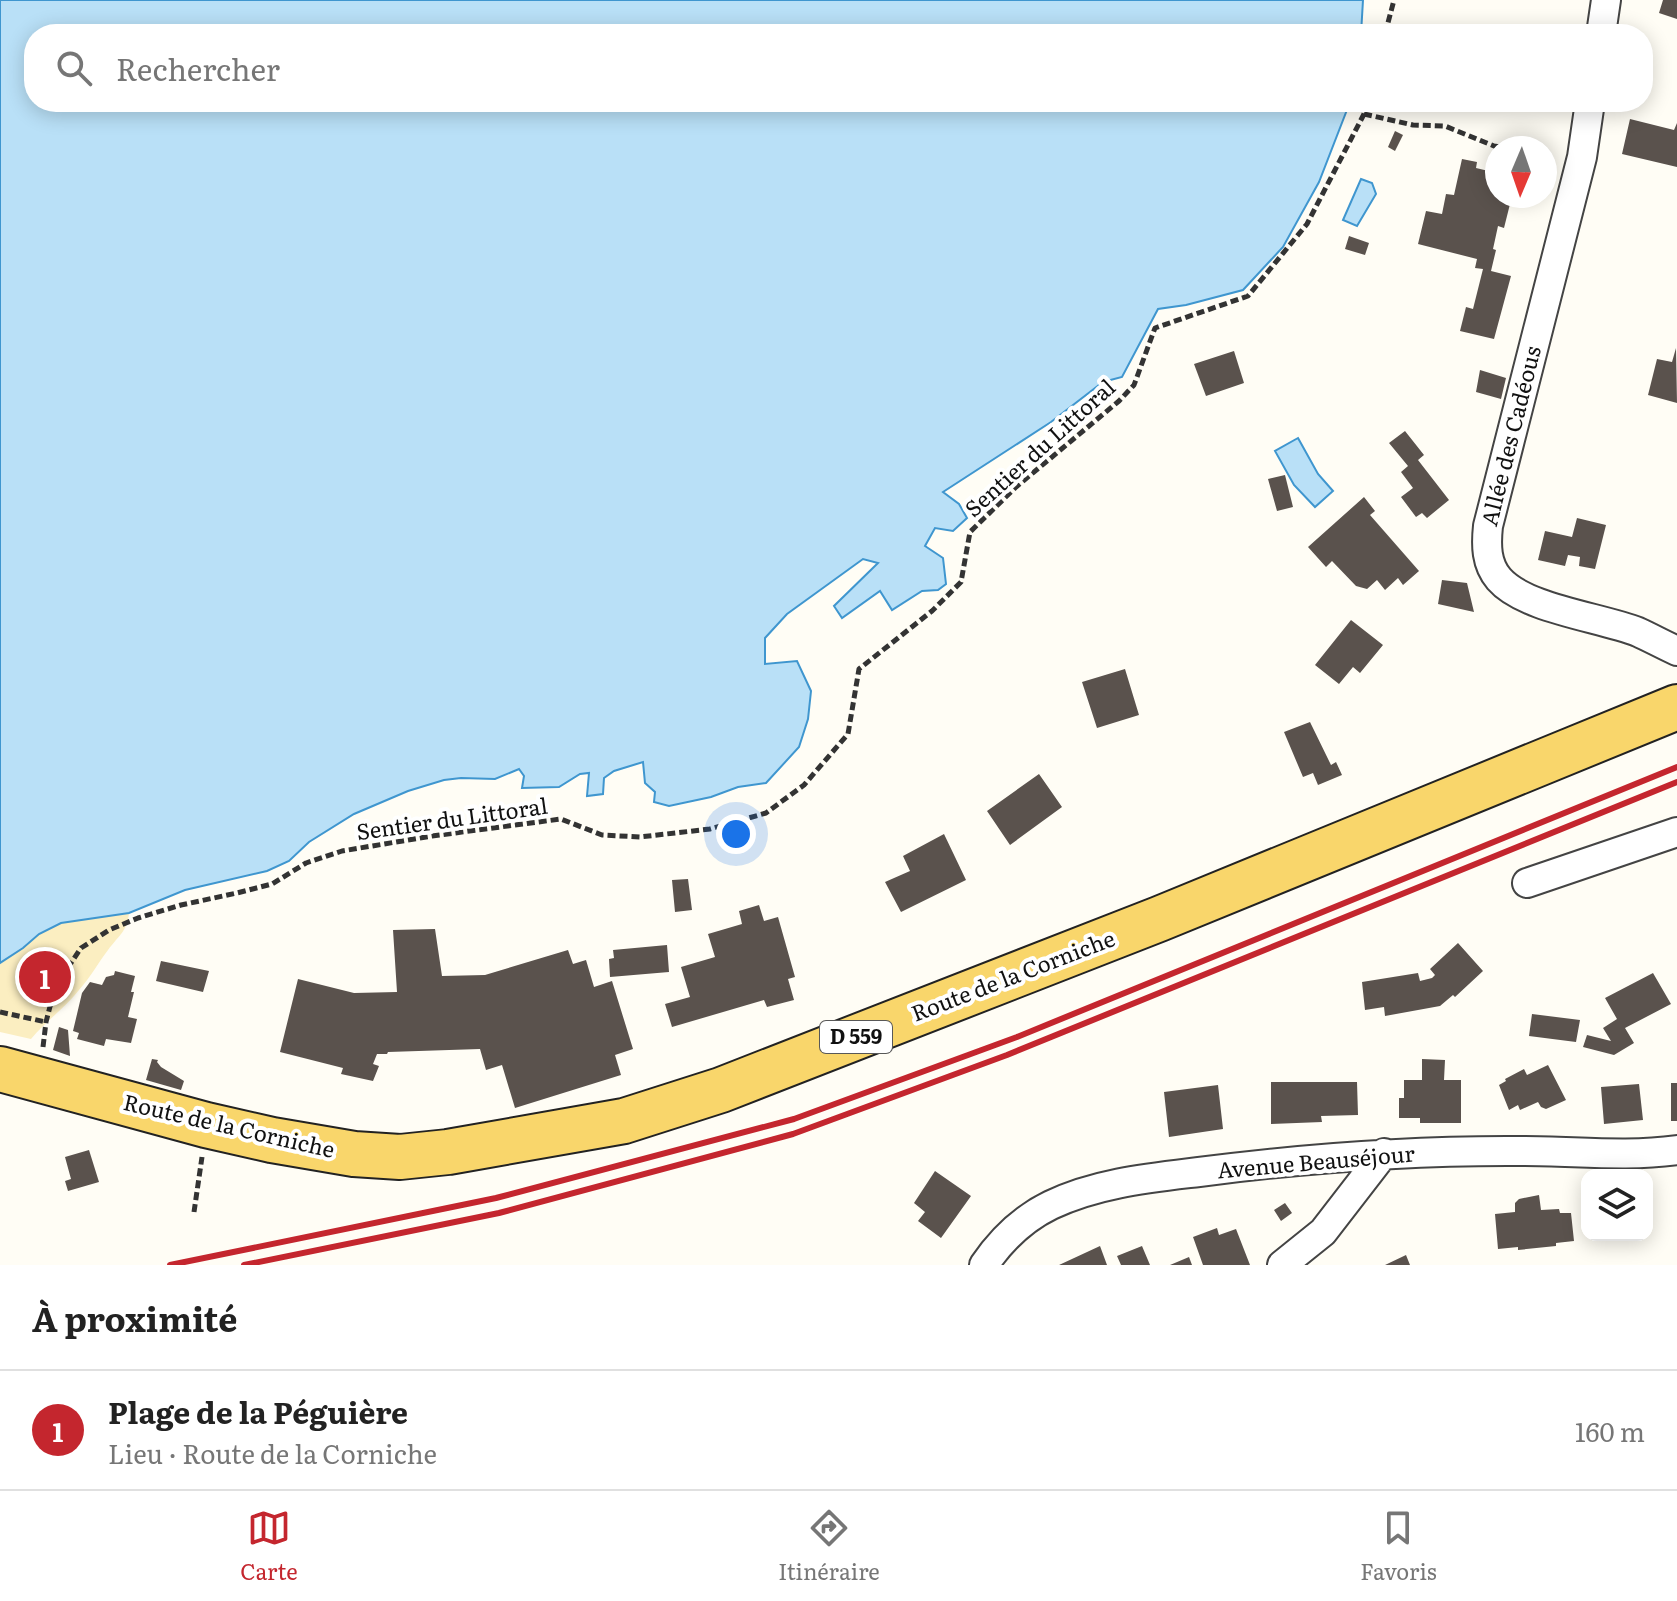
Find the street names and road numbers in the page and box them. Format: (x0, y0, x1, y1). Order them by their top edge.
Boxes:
street label: Allée des Cadéous (1471, 342, 1548, 529)
street label: Sentier du Littoral (956, 370, 1122, 524)
street label: Sentier du Littoral (354, 788, 549, 847)
street label: Route de la Corniche (906, 921, 1119, 1029)
road number: D 559 (820, 1021, 892, 1053)
street label: Route de la Corniche (121, 1084, 338, 1165)
street label: Avenue Beauséjour (1216, 1135, 1417, 1186)

